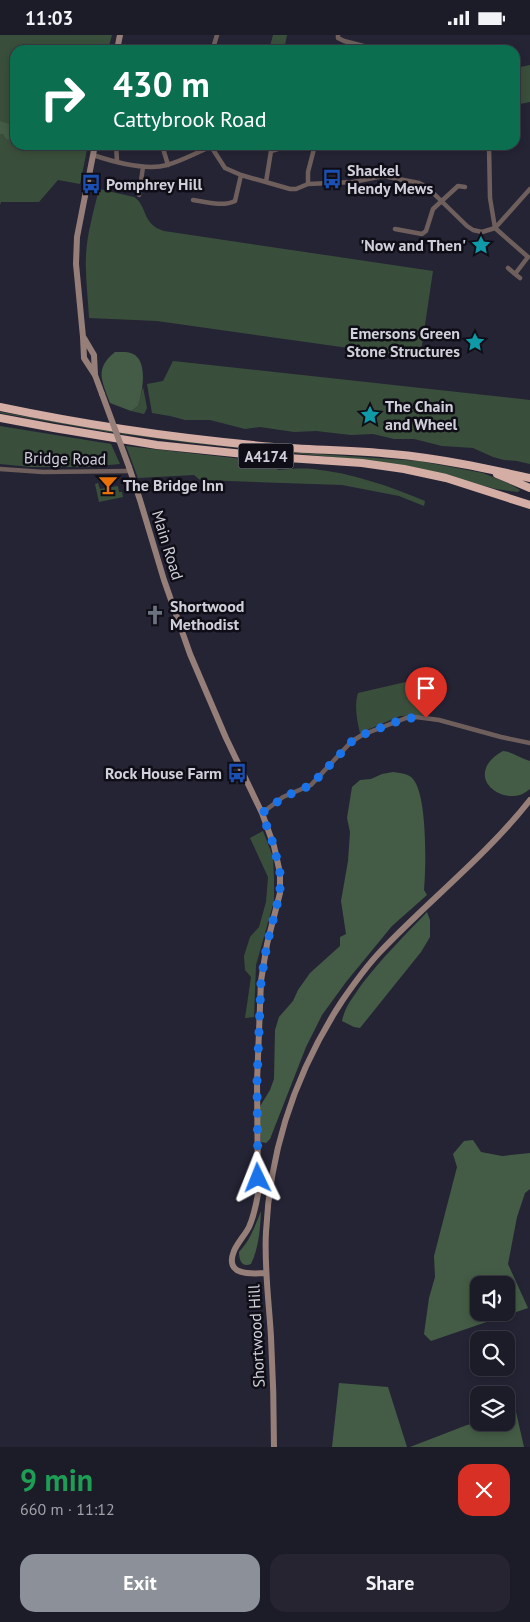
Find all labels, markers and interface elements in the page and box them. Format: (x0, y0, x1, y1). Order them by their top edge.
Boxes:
text: 11:03 (25, 6, 73, 30)
text: 430 m (113, 61, 210, 107)
icon: right (30, 65, 95, 130)
text: Cattybrook Road (113, 105, 267, 133)
place label: Shackel Hendy Mews (347, 160, 433, 198)
bus stop icon: Shackel Hendy Mews (321, 168, 343, 190)
bus stop icon: Pomphrey Hill (80, 173, 102, 195)
place label: Pomphrey Hill (106, 174, 202, 194)
place icon: 'Now and Then' (470, 234, 492, 256)
place label: 'Now and Then' (360, 235, 466, 255)
place label: Emersons Green Stone Structures (347, 323, 460, 361)
place icon: Emersons Green Stone Structures (464, 331, 486, 353)
place label: The Chain and Wheel (385, 396, 458, 434)
place icon: The Chain and Wheel (359, 404, 381, 426)
road number: A4174 (238, 443, 294, 469)
street label: Bridge Road (24, 447, 106, 469)
bar icon: The Bridge Inn (97, 474, 119, 496)
place label: The Bridge Inn (123, 475, 224, 495)
street label: Main Road (148, 508, 188, 582)
place label: Shortwood Methodist (170, 596, 244, 634)
church icon: Shortwood Methodist (144, 604, 166, 626)
pin (405, 667, 447, 718)
icon: arrive (412, 674, 440, 702)
bus stop icon: Rock House Farm (226, 762, 248, 784)
place label: Rock House Farm (105, 763, 222, 783)
position arrow (231, 1151, 283, 1203)
map controls (470, 1276, 515, 1431)
button: sound (470, 1276, 515, 1321)
street label: Shortwood Hill (243, 1284, 269, 1388)
button: search (470, 1331, 515, 1376)
button: layers (470, 1386, 515, 1431)
text: 9 min (20, 1460, 93, 1499)
button: close (458, 1464, 510, 1516)
text: 660 m · 11:12 (20, 1499, 115, 1519)
button: Exit (20, 1554, 260, 1612)
button: Share (270, 1554, 510, 1612)

